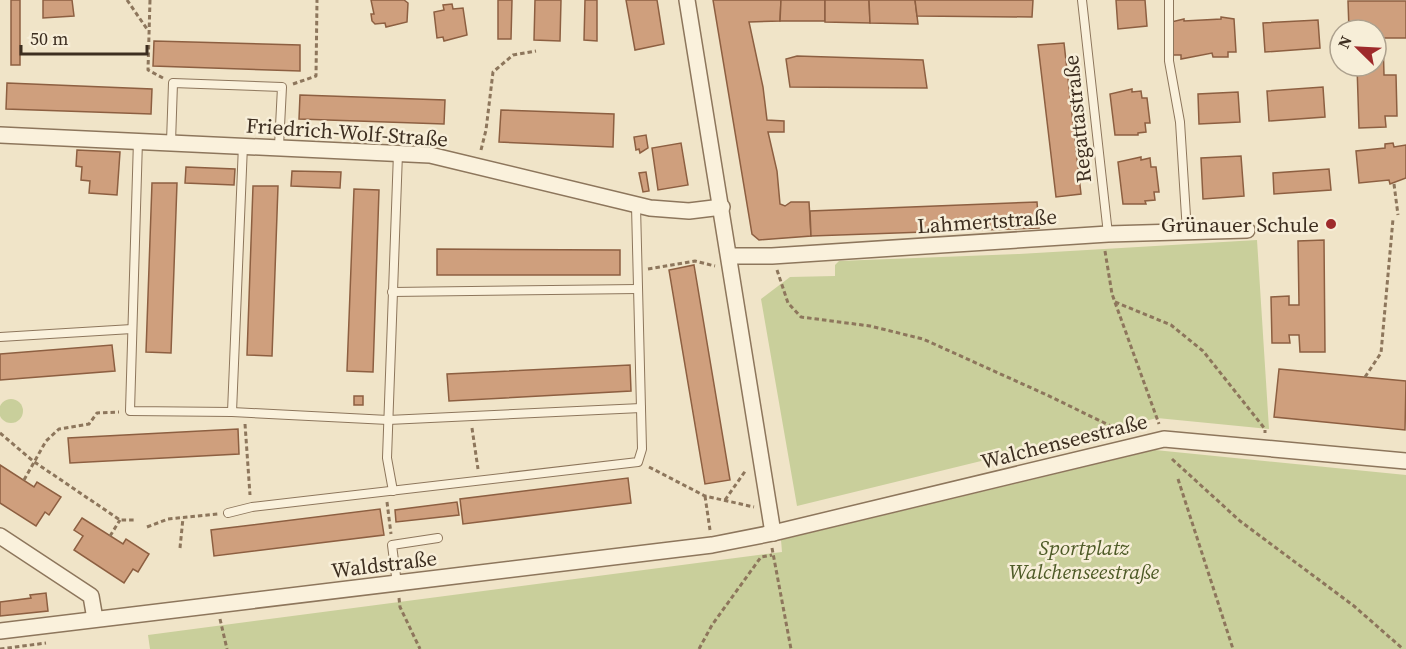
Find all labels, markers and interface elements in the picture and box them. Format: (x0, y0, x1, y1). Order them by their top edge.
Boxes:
scale bar (21, 18, 147, 56)
north arrow (1328, 18, 1388, 78)
text: 50 m (30, 26, 68, 51)
text: N (1332, 32, 1357, 52)
street label: Regattastraße (1056, 54, 1098, 184)
street label: Friedrich-Wolf-Straße (245, 110, 449, 154)
street label: Lahmertstraße (916, 202, 1058, 240)
place label: Grünauer Schule (1161, 210, 1319, 239)
marker: Grünauer Schule (1324, 217, 1338, 231)
street label: Walchenseestraße (978, 406, 1150, 476)
park label: Sportplatz Walchenseestraße (1009, 533, 1160, 586)
street label: Waldstraße (330, 543, 438, 585)

